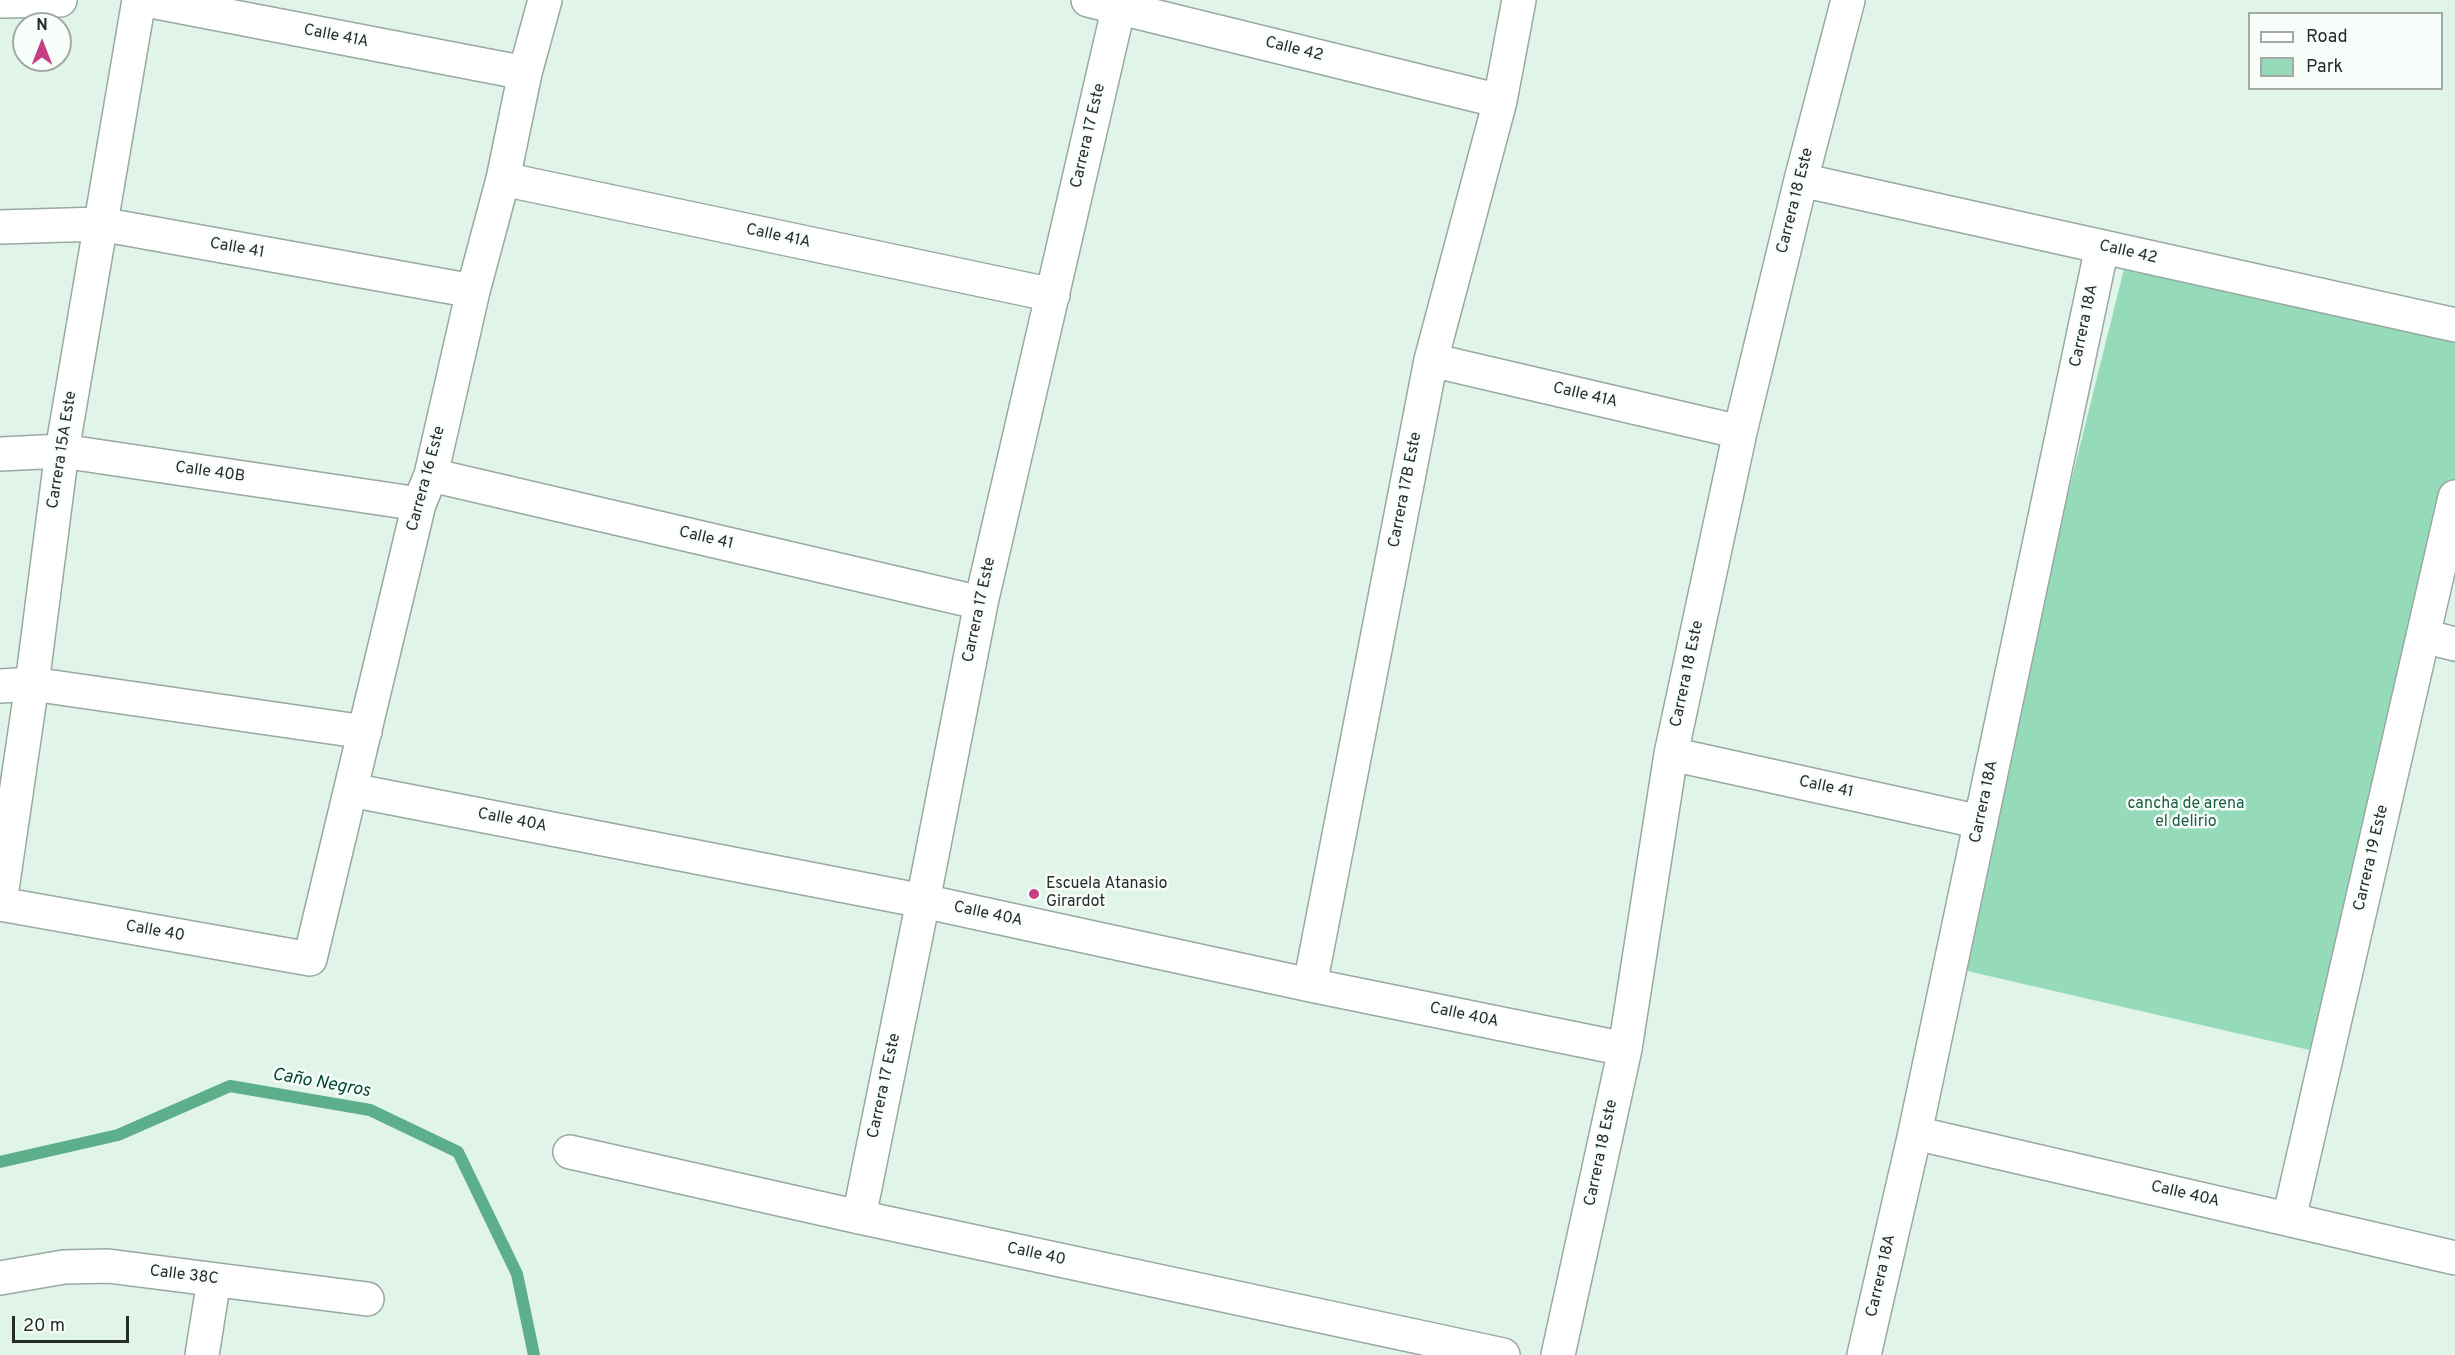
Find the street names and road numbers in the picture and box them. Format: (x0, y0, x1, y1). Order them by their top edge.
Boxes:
street label: Calle 41A (302, 21, 370, 53)
street label: Calle 42 (1263, 34, 1325, 66)
street label: Carrera 17 Este (1068, 82, 1110, 190)
street label: Carrera 18 Este (1774, 146, 1818, 256)
street label: Calle 41A (744, 221, 812, 253)
street label: Calle 41 (208, 235, 266, 263)
street label: Calle 42 (2097, 237, 2159, 269)
street label: Carrera 18A (2067, 283, 2103, 369)
street label: Calle 41A (1551, 379, 1619, 413)
street label: Carrera 15A Este (44, 390, 82, 510)
street label: Carrera 16 Este (404, 424, 450, 534)
street label: Carrera 17B Este (1385, 431, 1427, 549)
street label: Calle 40B (174, 459, 246, 487)
street label: Calle 41 (677, 523, 735, 555)
street label: Carrera 17 Este (959, 556, 1001, 664)
street label: Carrera 18 Este (1667, 619, 1709, 729)
street label: Carrera 18A (1967, 759, 2003, 845)
street label: Calle 41 (1797, 773, 1855, 803)
street label: Carrera 19 Este (2350, 803, 2394, 913)
street label: Calle 40A (476, 805, 548, 837)
street label: Calle 40A (952, 898, 1024, 932)
street label: Calle 40 (124, 917, 186, 947)
street label: Calle 40A (1428, 999, 1500, 1033)
street label: Carrera 17 Este (864, 1032, 906, 1140)
street label: Carrera 18 Este (1581, 1098, 1623, 1208)
street label: Calle 40A (2149, 1178, 2221, 1212)
street label: Carrera 18A (1863, 1233, 1901, 1319)
street label: Calle 40 (1005, 1239, 1067, 1271)
street label: Calle 38C (149, 1262, 219, 1290)

